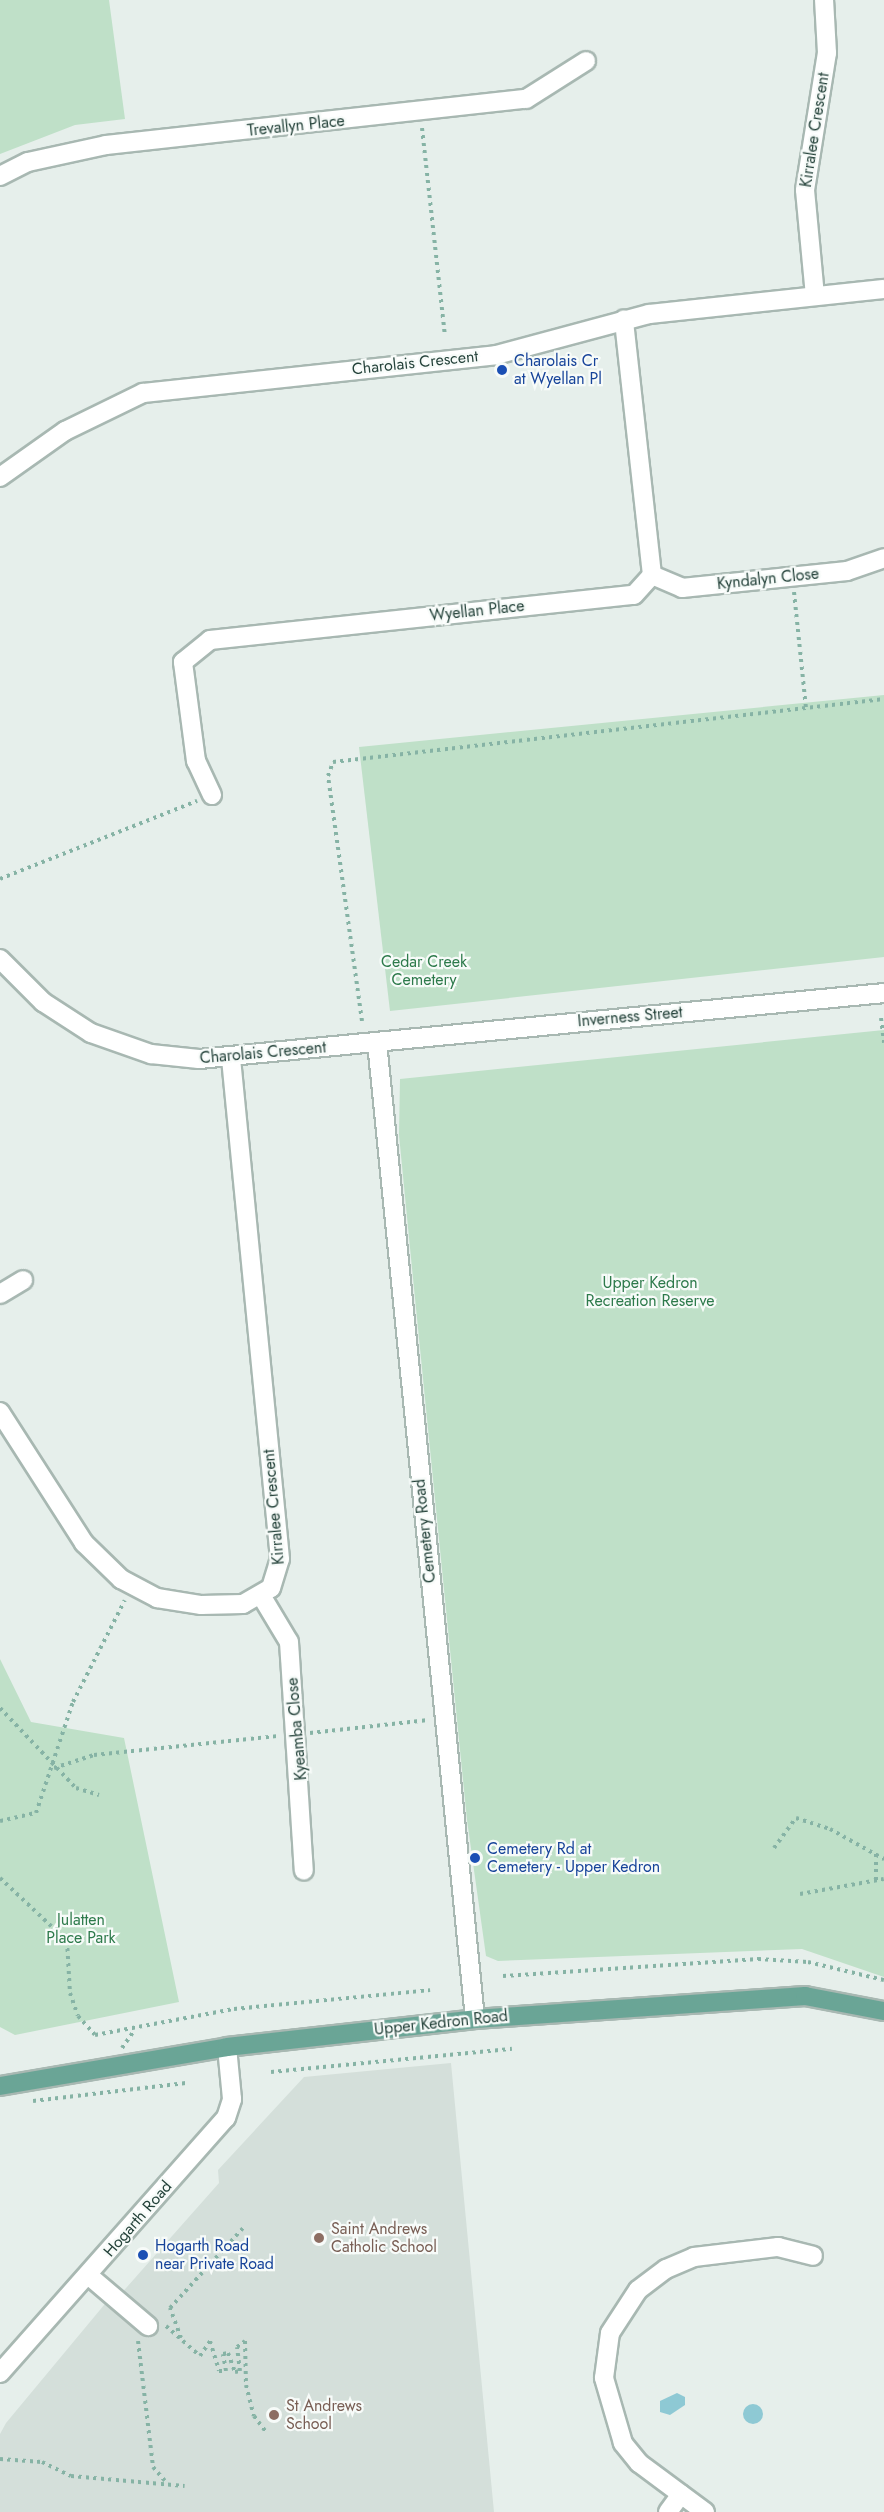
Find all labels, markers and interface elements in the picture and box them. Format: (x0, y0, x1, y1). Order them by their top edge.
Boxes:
street label: Kirralee Crescent (796, 71, 834, 189)
street label: Trevallyn Place (246, 111, 346, 141)
street label: Charolais Crescent (351, 347, 479, 379)
place label: Charolais Cr at Wyellan Pl (514, 351, 602, 389)
marker: Charolais Cr at Wyellan Pl (495, 363, 509, 377)
street label: Kyndalyn Close (716, 564, 820, 594)
street label: Wyellan Place (429, 596, 525, 626)
park label: Cedar Creek Cemetery (381, 952, 467, 990)
street label: Inverness Street (577, 1003, 683, 1031)
street label: Charolais Crescent (199, 1038, 327, 1068)
park label: Upper Kedron Recreation Reserve (586, 1273, 714, 1311)
street label: Kirralee Crescent (259, 1448, 289, 1566)
street label: Cemetery Road (410, 1478, 440, 1584)
street label: Kyeamba Close (283, 1677, 311, 1781)
place label: Cemetery Rd at Cemetery - Upper Kedron (487, 1839, 660, 1877)
marker: Cemetery Rd at Cemetery - Upper Kedron (468, 1851, 482, 1865)
park label: Julatten Place Park (46, 1910, 116, 1948)
street label: Upper Kedron Road (373, 2006, 509, 2040)
street label: Hogarth Road (100, 2177, 176, 2261)
place label: Saint Andrews Catholic School (331, 2219, 437, 2257)
marker: Saint Andrews Catholic School (312, 2231, 326, 2245)
place label: Hogarth Road near Private Road (155, 2236, 274, 2274)
marker: Hogarth Road near Private Road (136, 2248, 150, 2262)
place label: St Andrews School (286, 2396, 362, 2434)
marker: St Andrews School (267, 2408, 281, 2422)

